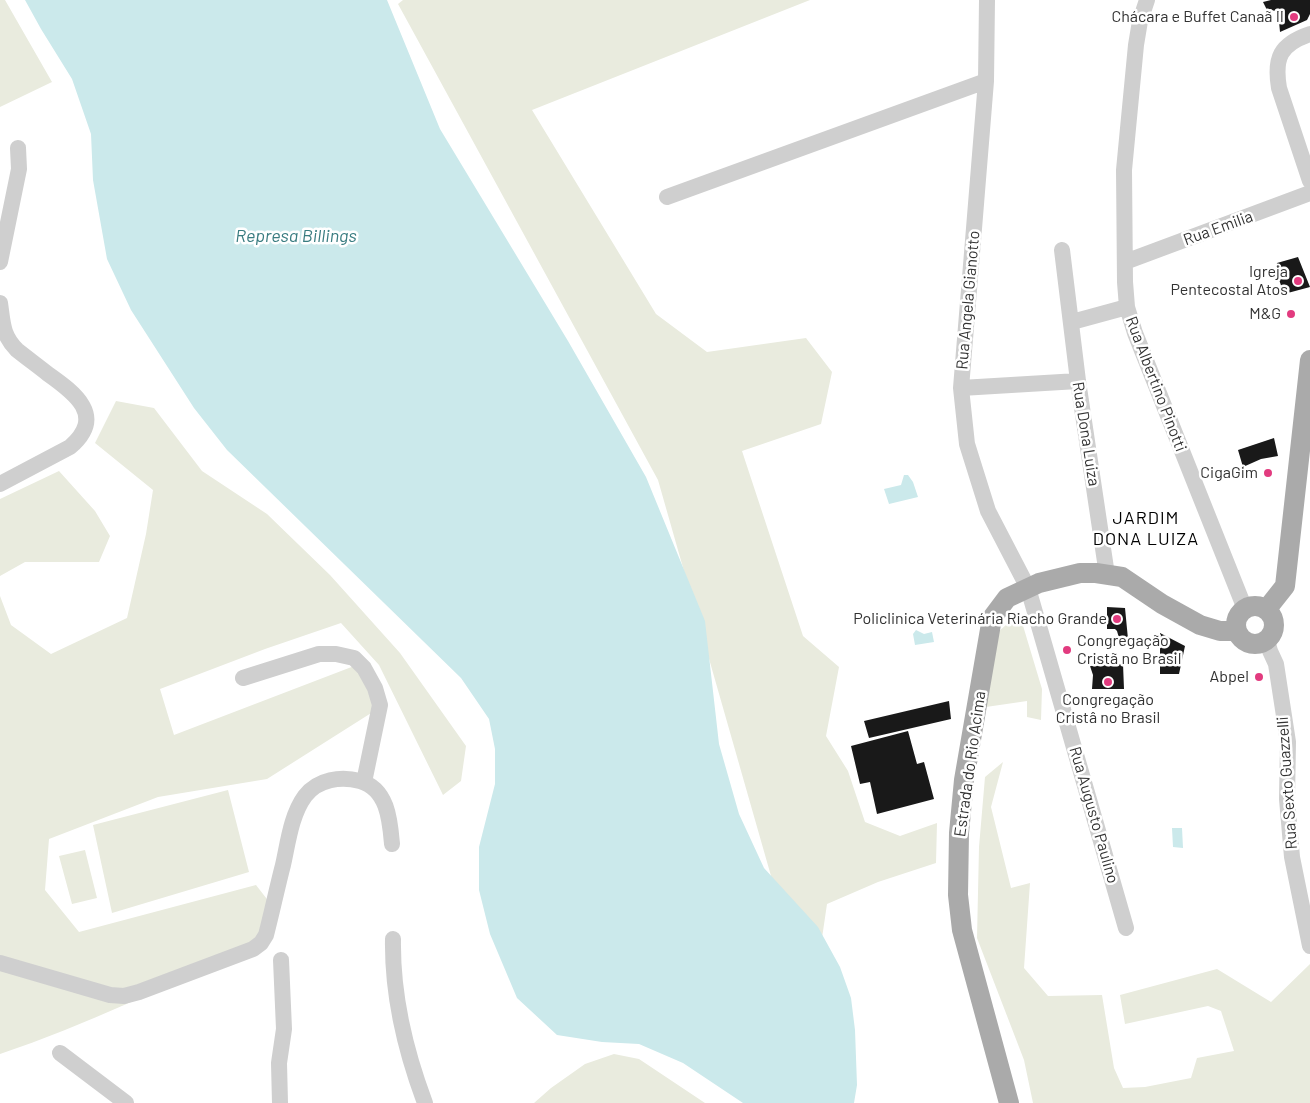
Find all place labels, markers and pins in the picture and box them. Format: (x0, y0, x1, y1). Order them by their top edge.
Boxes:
place label: Chácara e Buffet Canaã II (1112, 7, 1284, 27)
marker: Chácara e Buffet Canaã II (1288, 11, 1300, 23)
place label: Igreja Pentecostal Atos (1170, 262, 1288, 300)
marker: Igreja Pentecostal Atos (1292, 275, 1304, 287)
place label: M&G (1249, 304, 1281, 324)
marker: M&G (1285, 308, 1297, 320)
place label: CigaGim (1200, 463, 1258, 483)
marker: CigaGim (1262, 467, 1274, 479)
place label: Policlinica Veterinária Riacho Grande (853, 609, 1107, 629)
marker: Policlinica Veterinária Riacho Grande (1111, 613, 1123, 625)
place label: Congregação Cristã no Brasil (1077, 631, 1181, 669)
marker: Congregação Cristã no Brasil (1061, 644, 1073, 656)
place label: Abpel (1210, 667, 1249, 687)
marker: Abpel (1253, 671, 1265, 683)
marker: Congregação Cristâ no Brasil (1102, 676, 1114, 688)
place label: Congregação Cristâ no Brasil (1056, 690, 1160, 728)

